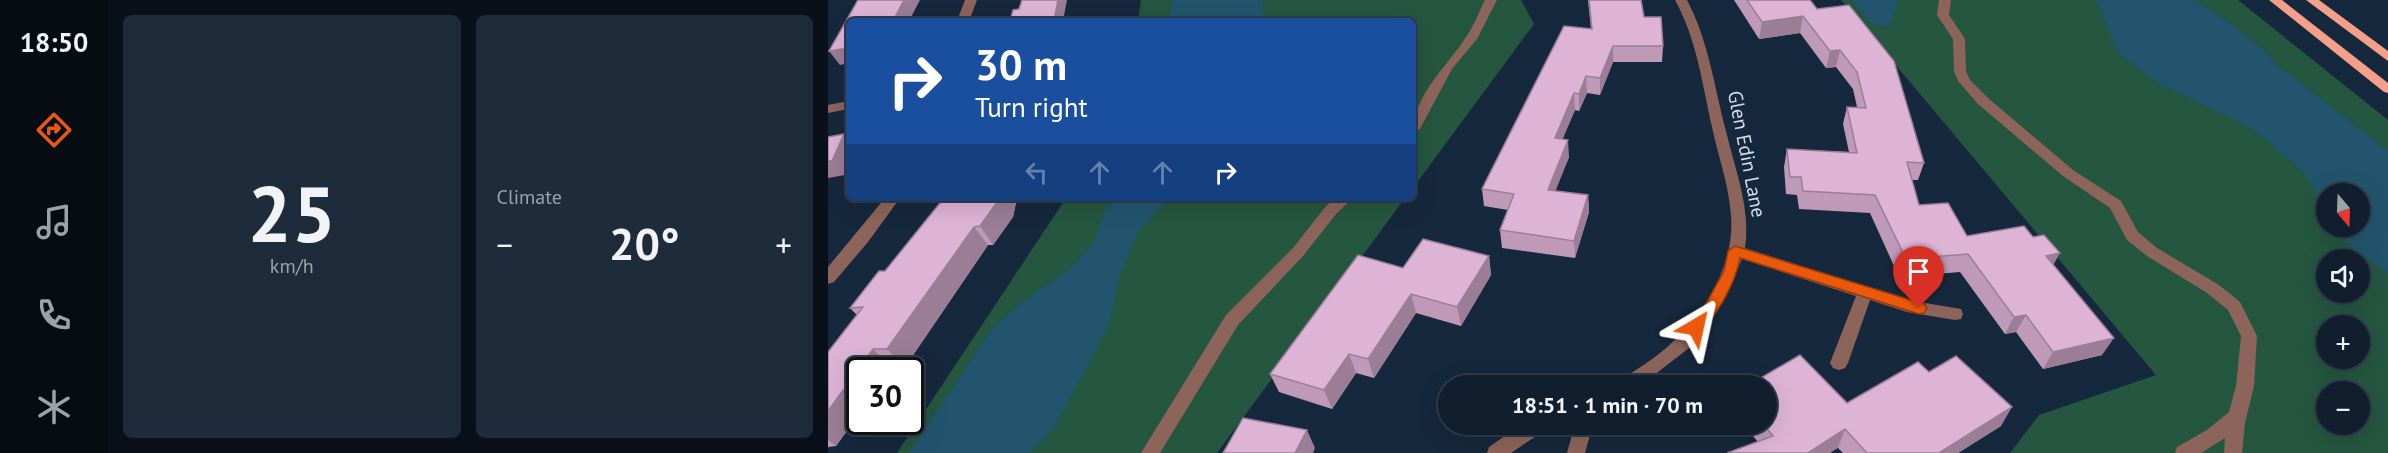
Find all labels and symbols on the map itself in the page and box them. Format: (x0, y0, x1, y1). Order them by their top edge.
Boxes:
street label: Glen Edin Lane (1722, 88, 1772, 220)
north arrow (2316, 183, 2370, 237)
pin (1893, 246, 1944, 308)
position arrow (1664, 295, 1728, 359)
speed limit sign: 30 (846, 357, 924, 435)

